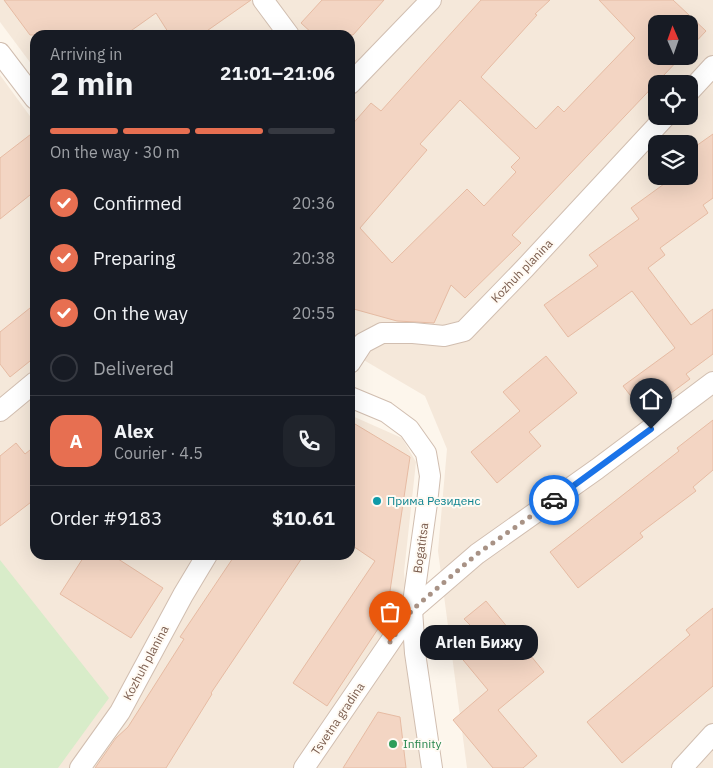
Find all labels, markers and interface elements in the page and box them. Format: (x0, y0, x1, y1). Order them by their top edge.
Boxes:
north arrow (648, 15, 698, 65)
map controls (648, 15, 698, 185)
text: Arriving in (50, 44, 122, 64)
text: 21:01–21:06 (220, 61, 335, 85)
text: 2 min (50, 62, 134, 104)
button: locate (648, 75, 698, 125)
button: layers (648, 135, 698, 185)
text: On the way · 30 m (50, 142, 180, 162)
icon: check (50, 189, 78, 217)
text: Confirmed (93, 191, 182, 215)
text: 20:36 (292, 193, 335, 213)
street label: Kozhuh planina (488, 235, 556, 306)
icon: check (50, 244, 78, 272)
text: Preparing (93, 246, 175, 270)
text: 20:38 (292, 248, 335, 268)
icon: check (50, 299, 78, 327)
text: On the way (93, 301, 188, 325)
text: 20:55 (292, 303, 335, 323)
text: Delivered (93, 356, 174, 380)
pin (630, 378, 672, 429)
icon: home (637, 385, 665, 413)
button: phone (283, 415, 335, 467)
text: Alex (114, 419, 154, 443)
text: A (69, 429, 83, 453)
text: Courier · 4.5 (114, 443, 203, 463)
courier (529, 475, 579, 525)
icon: car (540, 486, 568, 514)
place label: Прима Резиденс (387, 493, 480, 508)
marker: Прима Резиденс (371, 495, 383, 507)
text: Order #9183 (50, 506, 162, 530)
text: $10.61 (272, 506, 335, 530)
street label: Bogatitsa (410, 521, 432, 574)
pin (369, 591, 411, 642)
icon: bag (376, 598, 404, 626)
street label: Kozhuh planina (120, 622, 172, 703)
callout: Arlen Бижу (420, 624, 538, 660)
text: Arlen Бижу (435, 632, 523, 652)
street label: Tsvetna gradina (308, 679, 368, 758)
place label: Infinity (403, 736, 441, 751)
marker: Infinity (387, 738, 399, 750)

